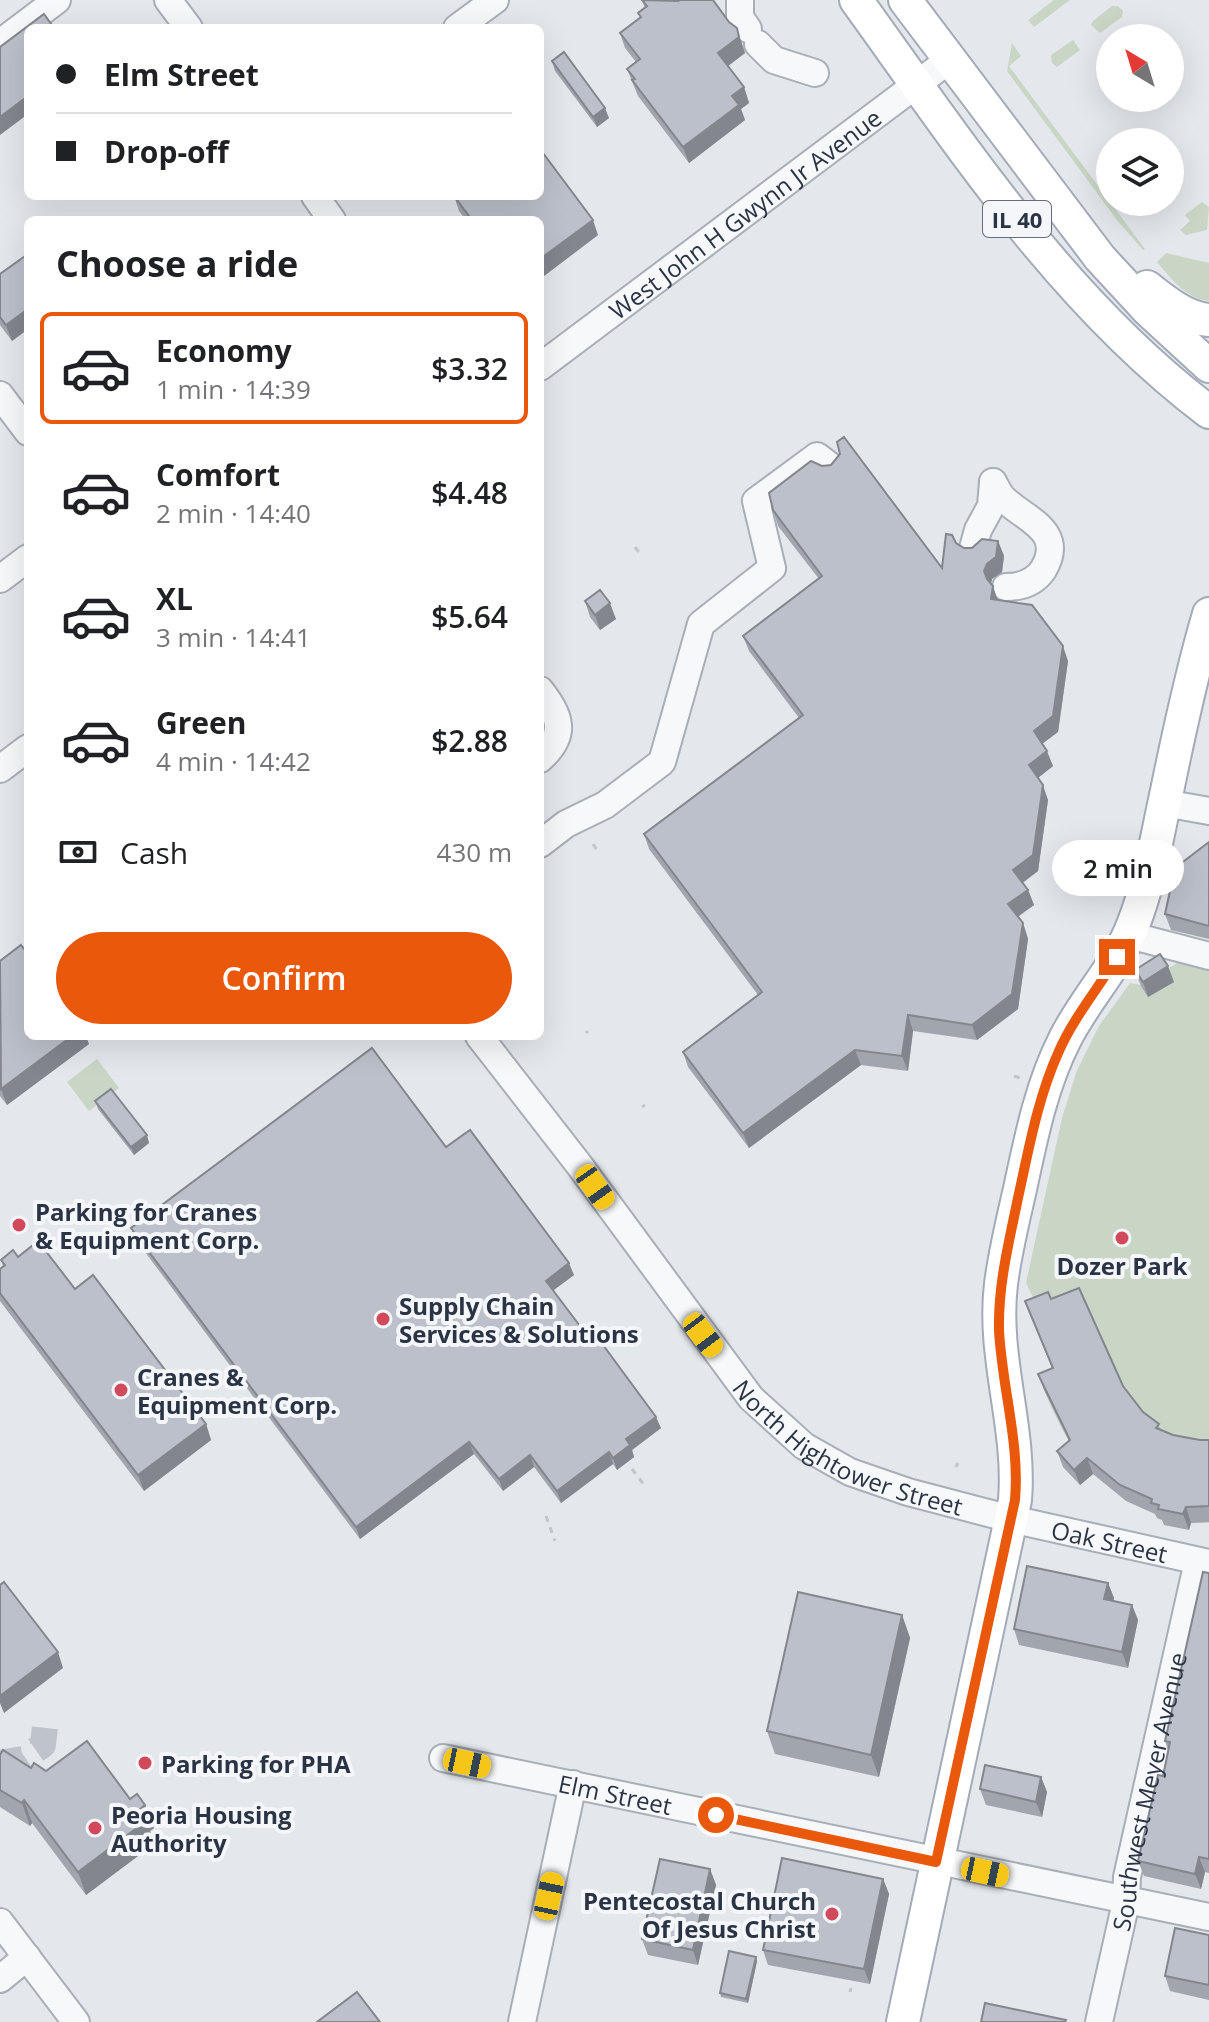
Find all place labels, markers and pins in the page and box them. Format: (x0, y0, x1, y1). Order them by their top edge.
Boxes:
place label: Parking for Cranes & Equipment Corp. (35, 1195, 259, 1256)
marker: Parking for Cranes & Equipment Corp. (10, 1216, 28, 1234)
marker: Dozer Park (1113, 1229, 1131, 1247)
place label: Dozer Park (1057, 1249, 1188, 1282)
place label: Supply Chain Services & Solutions (399, 1289, 639, 1350)
marker: Supply Chain Services & Solutions (374, 1310, 392, 1328)
place label: Cranes & Equipment Corp. (137, 1360, 337, 1421)
marker: Cranes & Equipment Corp. (112, 1381, 130, 1399)
place label: Parking for PHA (161, 1747, 351, 1780)
marker: Parking for PHA (136, 1754, 154, 1772)
place label: Peoria Housing Authority (111, 1798, 292, 1859)
marker: Peoria Housing Authority (86, 1819, 104, 1837)
place label: Pentecostal Church Of Jesus Christ (583, 1884, 816, 1945)
marker: Pentecostal Church Of Jesus Christ (823, 1905, 841, 1923)

